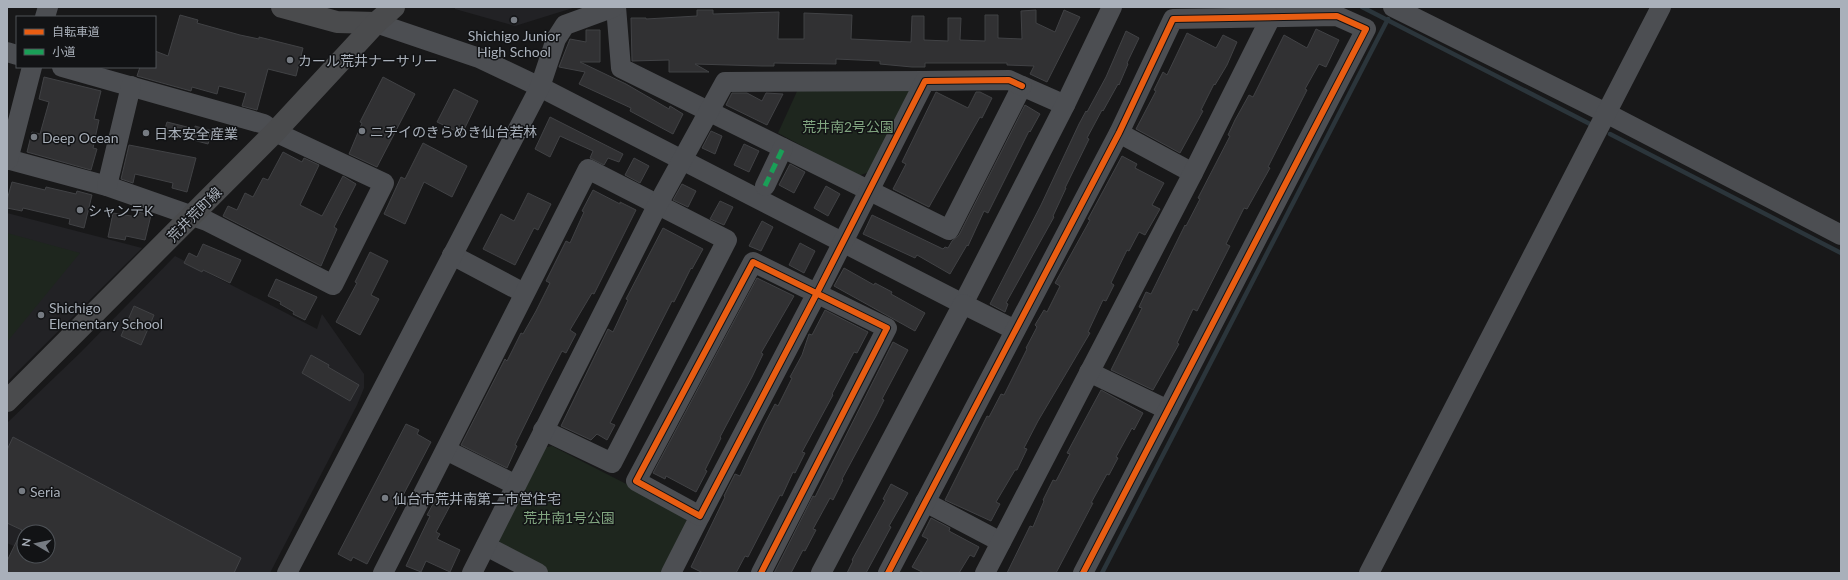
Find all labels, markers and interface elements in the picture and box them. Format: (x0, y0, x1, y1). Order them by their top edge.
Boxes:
marker: Shichigo Junior High School (509, 15, 519, 25)
legend (16, 16, 156, 68)
text: 自転車道 (52, 24, 100, 39)
place label: Shichigo Junior High School (468, 27, 560, 60)
text: 小道 (52, 44, 76, 59)
place label: カール荒井ナーサリー (298, 52, 438, 69)
marker: カール荒井ナーサリー (285, 55, 295, 65)
park label: 荒井南2号公園 (802, 118, 894, 135)
place label: ニチイのきらめき仙台若林 (370, 123, 538, 140)
place label: 日本安全産業 (154, 125, 238, 142)
marker: ニチイのきらめき仙台若林 (357, 126, 367, 136)
marker: 日本安全産業 (141, 128, 151, 138)
place label: Deep Ocean (42, 129, 119, 146)
marker: Deep Ocean (29, 132, 39, 142)
street label: 荒井荒町線 (163, 183, 225, 245)
place label: シャンテK (88, 202, 154, 219)
marker: シャンテK (75, 205, 85, 215)
place label: Shichigo Elementary School (49, 299, 163, 332)
marker: Shichigo Elementary School (36, 310, 46, 320)
place label: Seria (30, 483, 60, 500)
marker: Seria (17, 486, 27, 496)
place label: 仙台市荒井南第二市営住宅 (393, 490, 561, 507)
marker: 仙台市荒井南第二市営住宅 (380, 493, 390, 503)
park label: 荒井南1号公園 (523, 509, 615, 526)
north arrow (16, 524, 56, 564)
text: N (19, 537, 33, 548)

